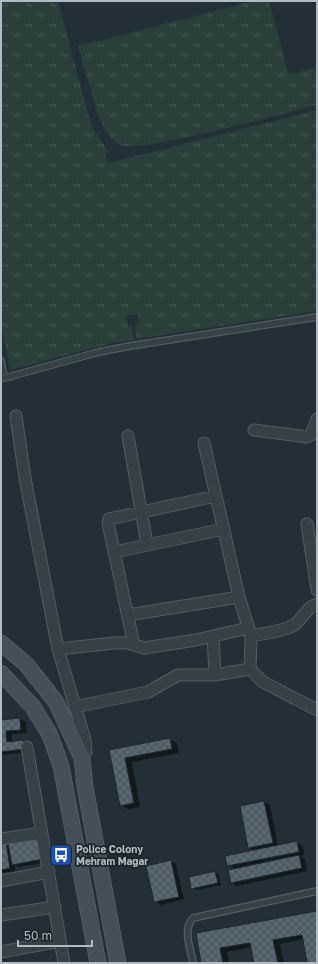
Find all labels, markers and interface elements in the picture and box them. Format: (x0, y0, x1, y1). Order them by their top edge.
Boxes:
bus stop icon: Police Colony Mehram Magar (48, 842, 74, 868)
place label: Police Colony Mehram Magar (76, 843, 148, 867)
scale bar (18, 922, 92, 948)
text: 50 m (24, 928, 52, 943)

